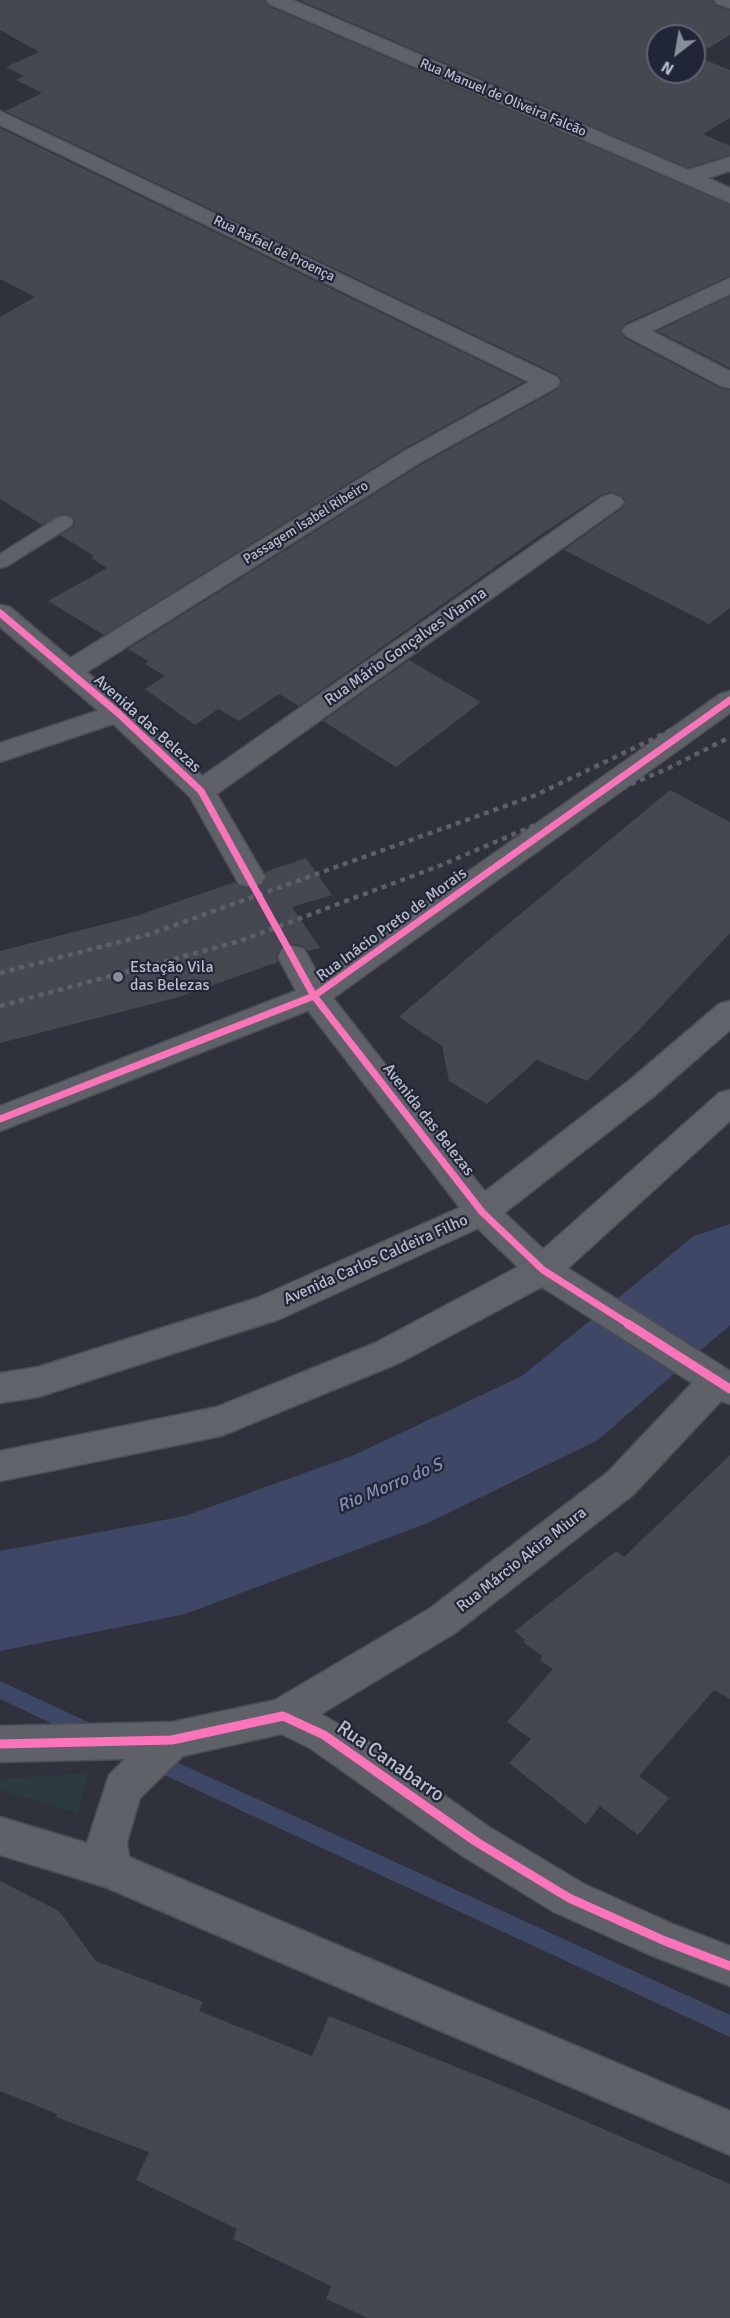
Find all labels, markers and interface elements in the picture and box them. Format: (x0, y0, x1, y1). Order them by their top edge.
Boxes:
north arrow (646, 24, 706, 84)
street label: Rua Manuel de Oliveira Falcão (417, 55, 589, 141)
text: N (658, 56, 678, 79)
street label: Rua Rafael de Proença (211, 212, 337, 286)
street label: Passagem Isabel Ribeiro (240, 478, 372, 568)
street label: Rua Mário Gonçalves Vianna (321, 584, 491, 710)
street label: Avenida das Belezas (90, 671, 204, 777)
street label: Rua Inácio Preto de Morais (313, 864, 471, 986)
place label: Estação Vila das Belezas (130, 958, 213, 996)
marker: Estação Vila das Belezas (111, 970, 125, 984)
street label: Avenida das Belezas (378, 1060, 478, 1180)
street label: Avenida Carlos Caldeira Filho (281, 1211, 471, 1309)
water label: Rio Morro do S (334, 1454, 446, 1518)
street label: Rua Márcio Akira Miura (453, 1503, 591, 1617)
street label: Rua Canabarro (332, 1716, 448, 1808)

